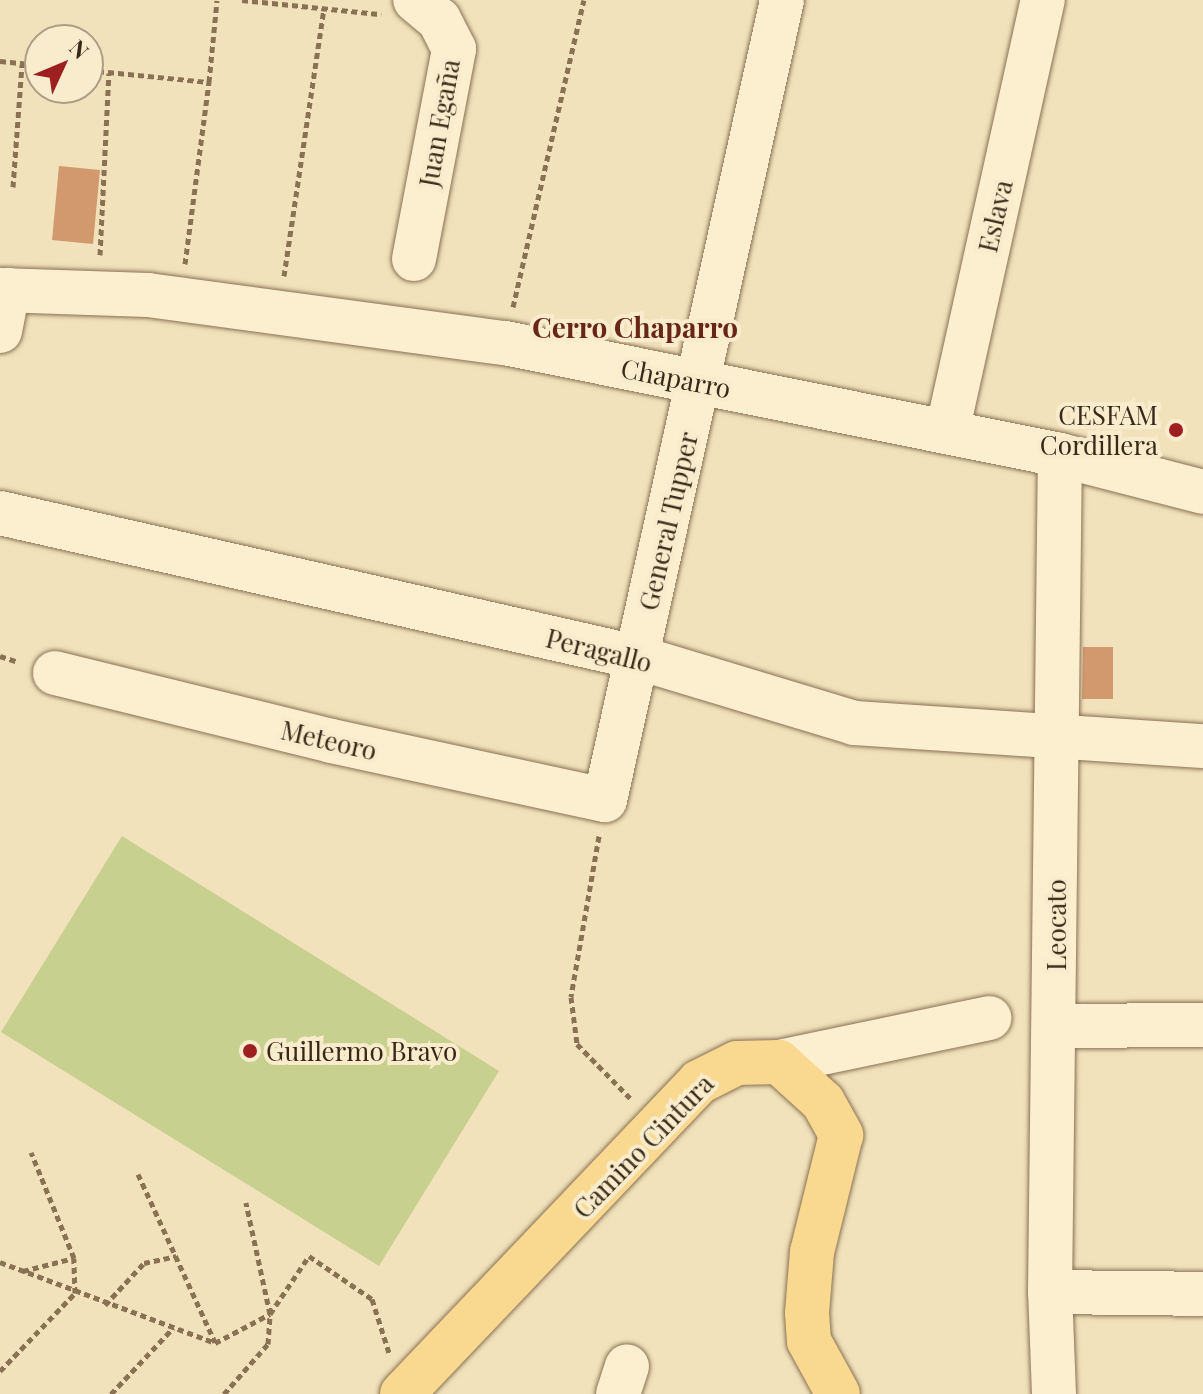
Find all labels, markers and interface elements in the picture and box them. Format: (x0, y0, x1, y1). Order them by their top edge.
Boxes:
north arrow (24, 24, 104, 104)
text: N (64, 33, 96, 65)
street label: Juan Egaña (412, 57, 466, 189)
street label: Eslava (972, 177, 1018, 255)
district label: Cerro Chaparro (532, 310, 738, 344)
street label: Chaparro (619, 352, 733, 404)
place label: CESFAM Cordillera (1040, 399, 1158, 460)
marker: CESFAM Cordillera (1165, 419, 1187, 441)
street label: General Tupper (632, 428, 704, 614)
street label: Peragallo (543, 622, 655, 678)
street label: Meteoro (278, 714, 380, 766)
street label: Leocato (1040, 879, 1072, 971)
place label: Guillermo Bravo (266, 1035, 457, 1067)
marker: Guillermo Bravo (241, 1042, 259, 1060)
street label: Camino Cintura (567, 1068, 719, 1224)

